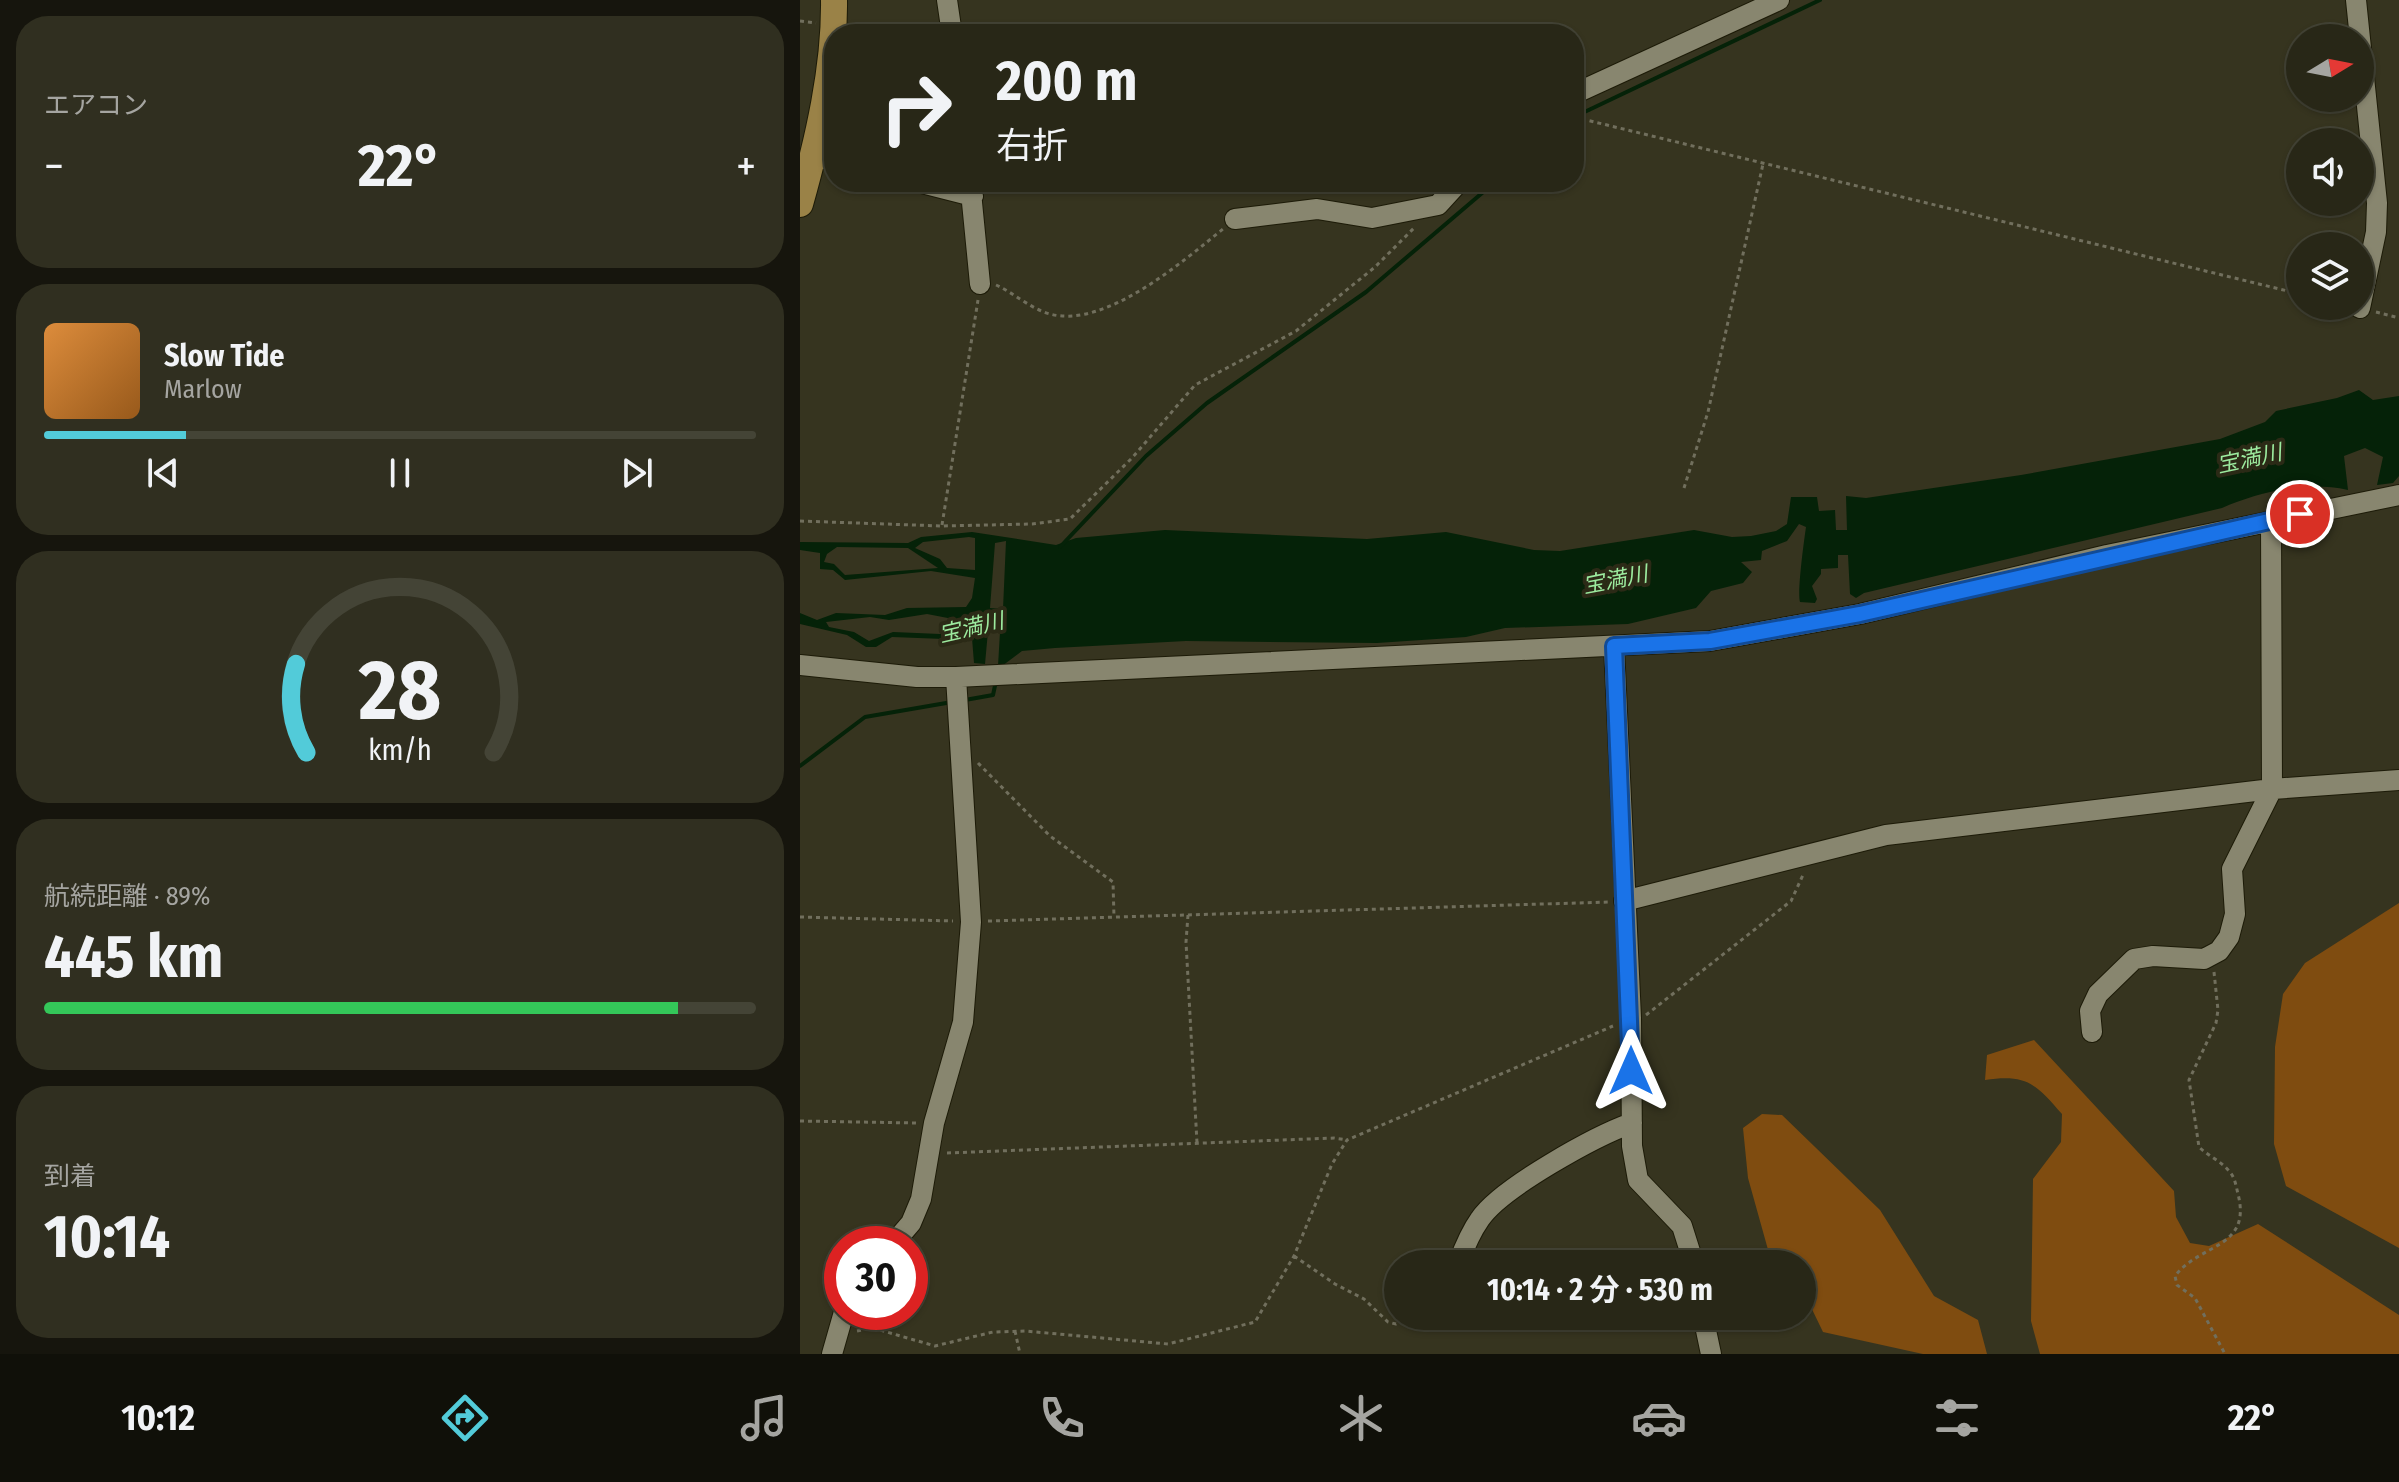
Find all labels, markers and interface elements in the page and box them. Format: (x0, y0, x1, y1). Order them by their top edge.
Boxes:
north arrow (2286, 24, 2374, 112)
map controls (2286, 24, 2374, 320)
text: 200 m (996, 48, 1137, 115)
icon: right (864, 56, 968, 160)
text: エアコン (44, 90, 148, 121)
text: 右折 (996, 124, 1068, 168)
button: sound (2286, 128, 2374, 216)
text: 22° (358, 130, 442, 202)
text: − (44, 140, 64, 193)
text: + (736, 140, 756, 193)
button: layers (2286, 232, 2374, 320)
text: Slow Tide (164, 338, 285, 374)
text: Marlow (164, 374, 242, 405)
water label: 宝満川 (2214, 438, 2286, 479)
icon: previous (141, 451, 185, 495)
icon: pause (378, 451, 422, 495)
icon: next (615, 451, 659, 495)
pin (2266, 480, 2334, 548)
icon: arrive (2278, 492, 2322, 536)
water label: 宝満川 (1580, 560, 1652, 599)
water label: 宝満川 (936, 606, 1008, 648)
text: 28 (358, 641, 441, 741)
text: km/h (368, 733, 432, 768)
text: 航続距離 · 89% (44, 881, 210, 912)
text: 445 km (44, 921, 223, 993)
position arrow (1589, 1029, 1673, 1113)
text: 到着 (44, 1161, 96, 1192)
text: 10:14 (44, 1201, 170, 1273)
speed limit sign: 30 (824, 1226, 928, 1330)
text: 10:14 · 2 分 · 530 m (1487, 1272, 1713, 1308)
icon: directions (437, 1390, 493, 1446)
icon: music (736, 1390, 792, 1446)
icon: phone (1034, 1390, 1090, 1446)
icon: climate (1333, 1390, 1389, 1446)
icon: car (1631, 1390, 1687, 1446)
icon: filters (1929, 1390, 1985, 1446)
text: 10:12 (121, 1396, 195, 1440)
text: 22° (2228, 1396, 2278, 1440)

